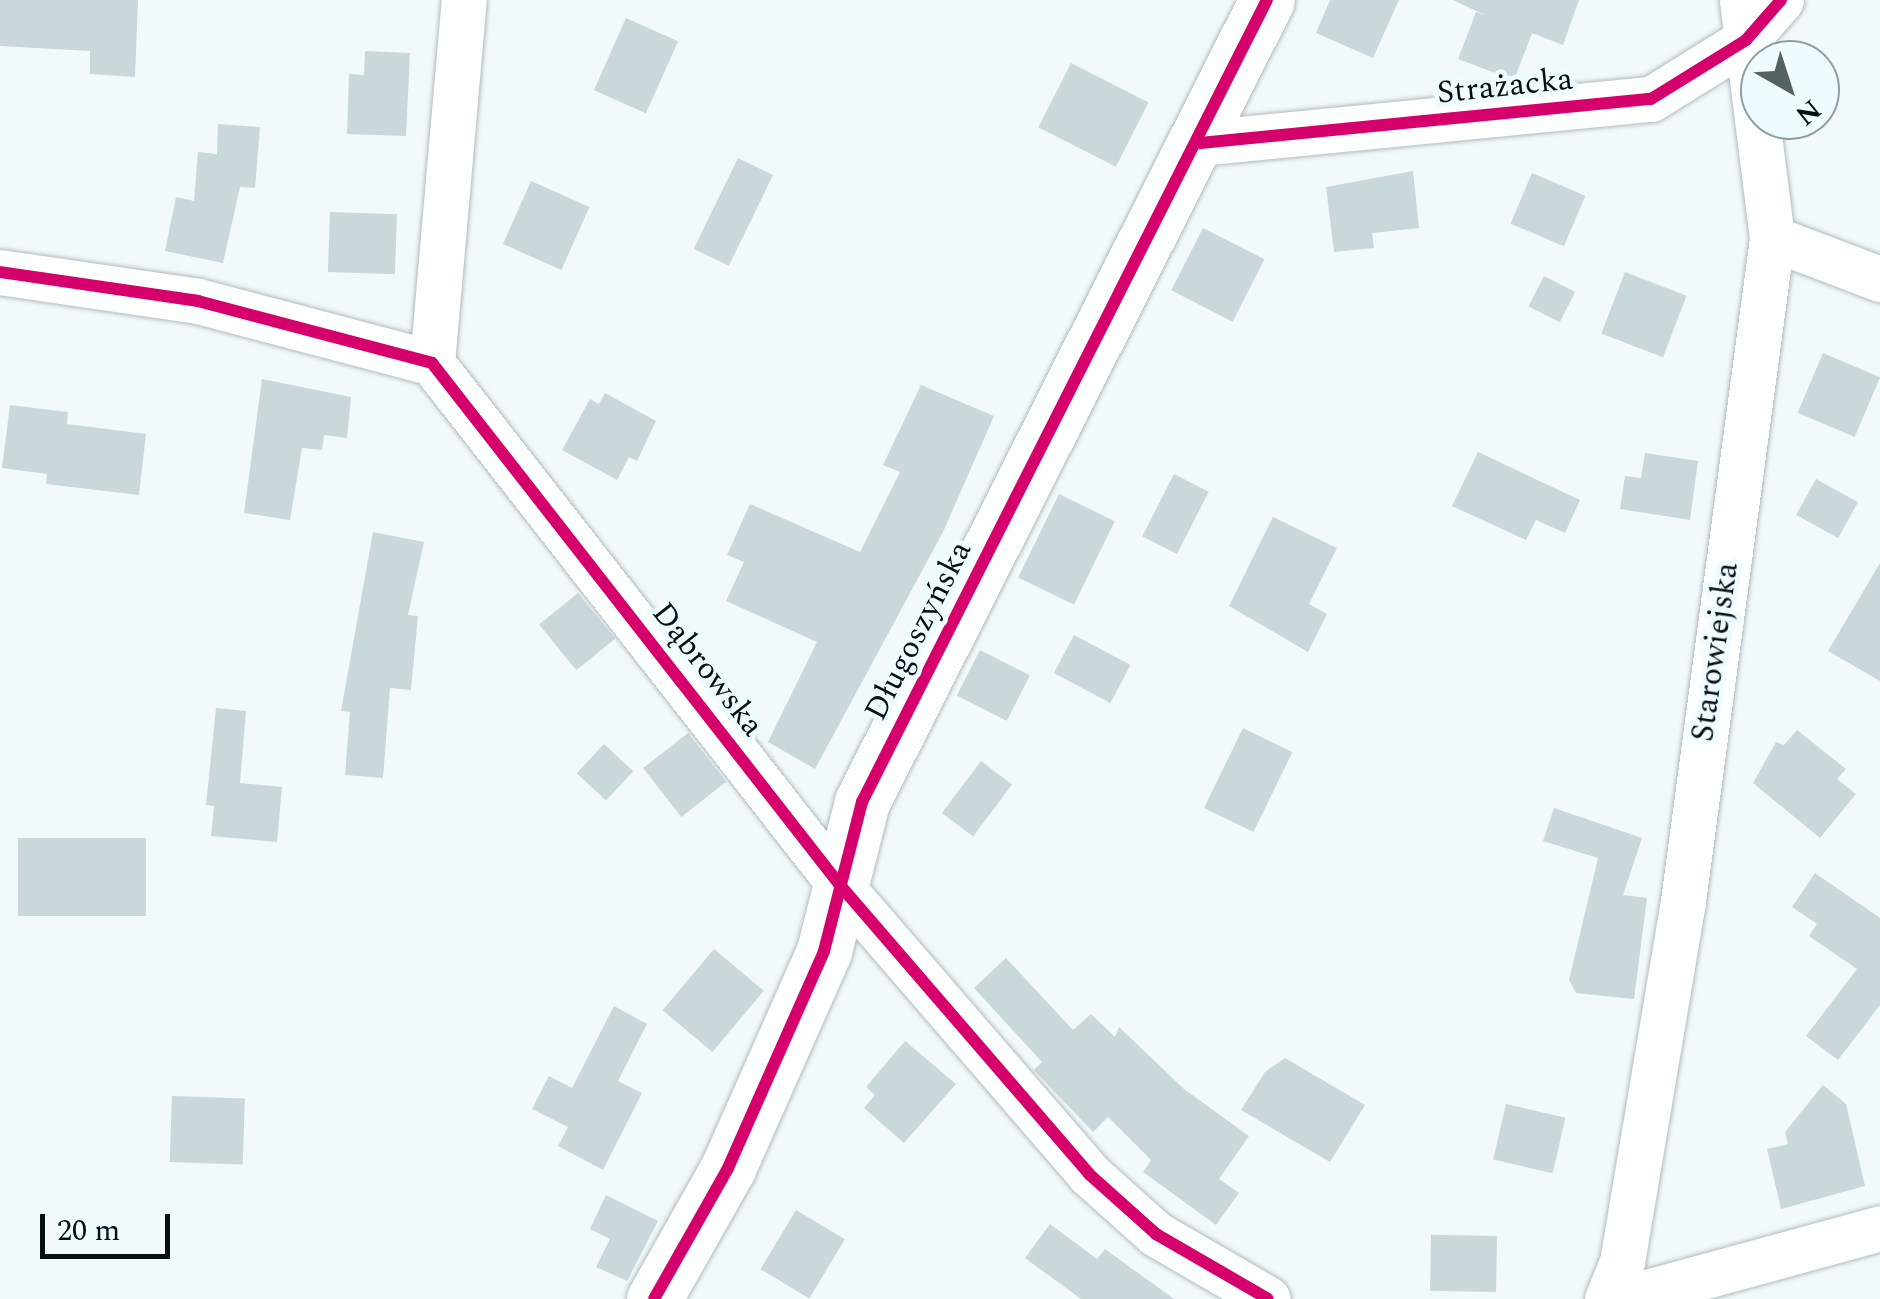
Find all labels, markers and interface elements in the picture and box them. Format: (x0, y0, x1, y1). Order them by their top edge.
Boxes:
north arrow (1740, 40, 1840, 140)
street label: Strażacka (1435, 61, 1575, 113)
text: N (1786, 88, 1830, 136)
street label: Długoszyńska (857, 535, 981, 727)
street label: Starowiejska (1684, 560, 1748, 744)
street label: Dąbrowska (643, 595, 771, 745)
scale bar (45, 1194, 175, 1256)
text: 20 m (57, 1208, 120, 1254)

